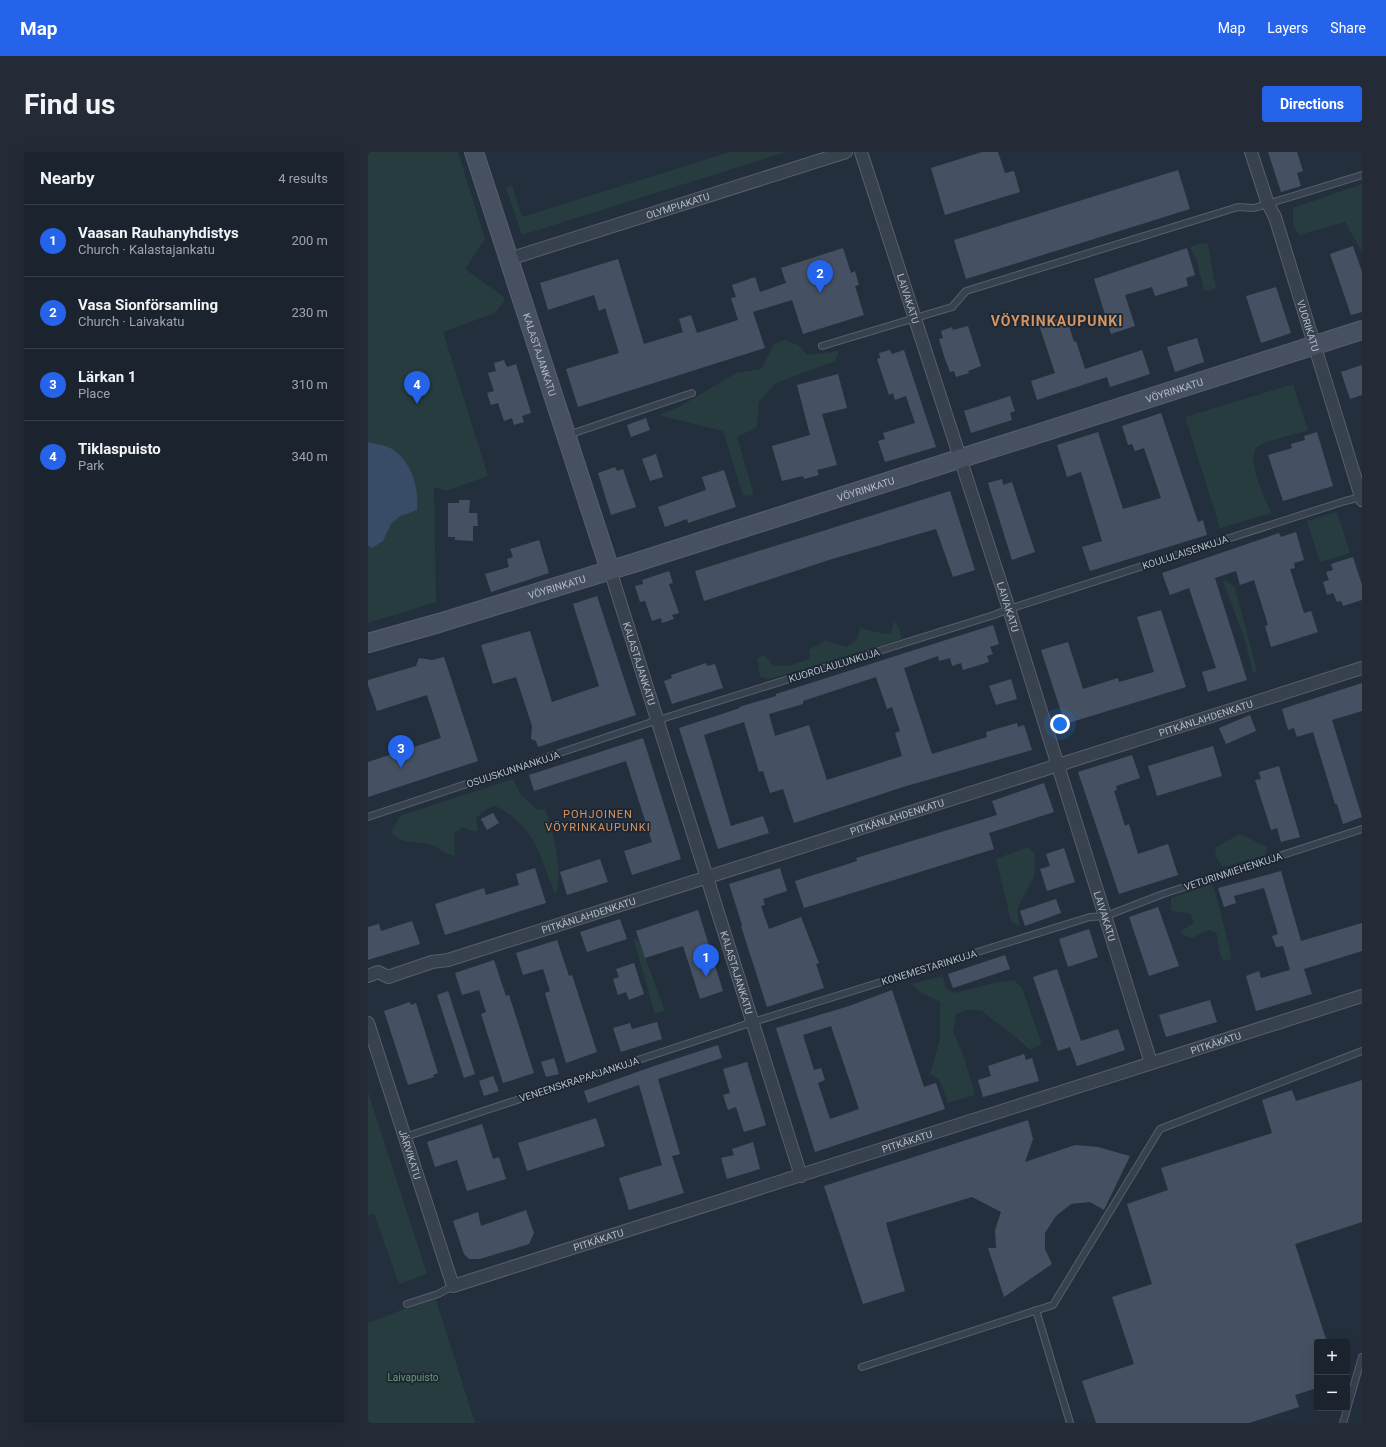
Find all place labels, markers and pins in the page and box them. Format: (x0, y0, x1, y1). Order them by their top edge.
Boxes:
pin: 2 (807, 260, 833, 293)
pin: 4 (404, 371, 430, 404)
pin: 3 (388, 735, 414, 768)
pin: 1 (693, 944, 719, 977)

